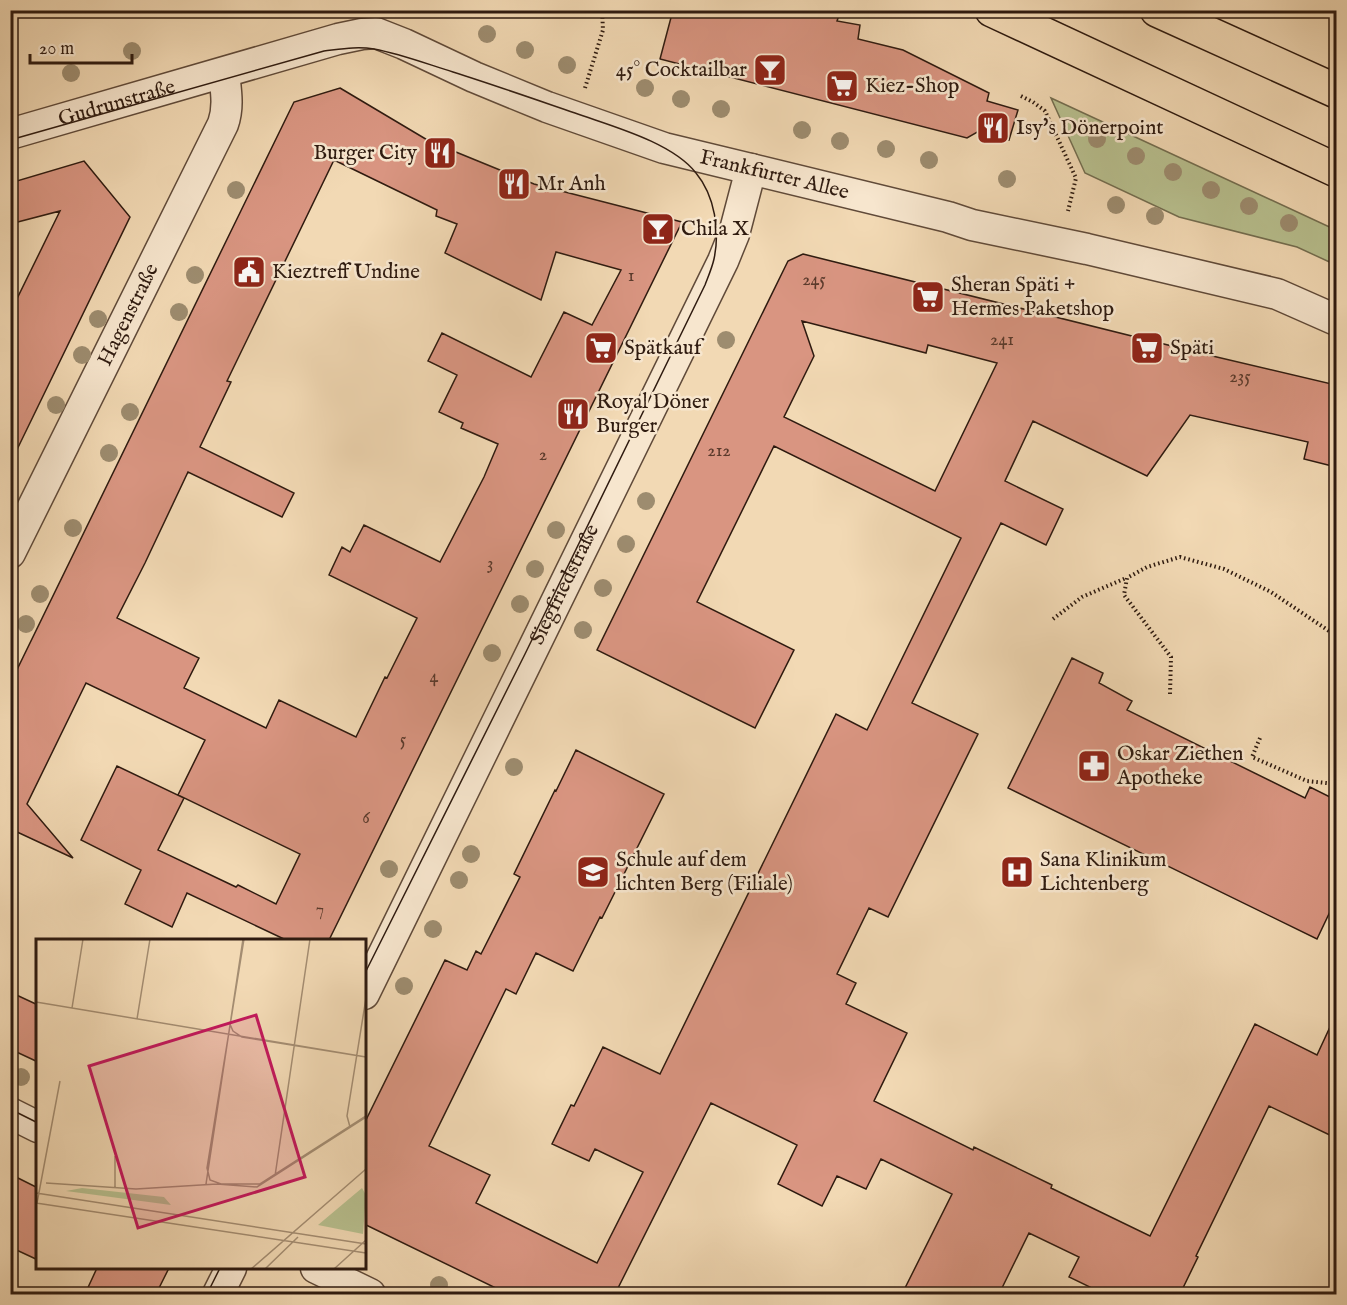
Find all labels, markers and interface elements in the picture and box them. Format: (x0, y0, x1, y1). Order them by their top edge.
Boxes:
scale bar (30, 27, 132, 65)
text: 20 m (39, 38, 74, 61)
bar icon: 45° Cocktailbar (752, 52, 788, 88)
place label: 45° Cocktailbar (616, 57, 747, 84)
supermarket icon: Kiez-Shop (824, 68, 860, 104)
street label: Gudrunstraße (55, 73, 179, 133)
place label: Kiez-Shop (865, 73, 959, 100)
restaurant icon: Isy's Dönerpoint (975, 110, 1011, 146)
place label: Isy's Dönerpoint (1016, 115, 1164, 142)
restaurant icon: Burger City (422, 135, 458, 171)
place label: Burger City (313, 140, 418, 167)
street label: Frankfurter Allee (697, 144, 852, 206)
restaurant icon: Mr Anh (496, 166, 532, 202)
place label: Mr Anh (537, 171, 606, 198)
bar icon: Chila X (640, 211, 676, 247)
place label: Chila X (681, 216, 749, 243)
public building icon: Kieztreff Undine (231, 254, 267, 290)
street label: Hagenstraße (91, 259, 165, 371)
place label: Kieztreff Undine (272, 259, 420, 286)
house number: 1 (628, 265, 634, 288)
house number: 245 (802, 269, 826, 292)
place label: Sheran Späti + Hermes Paketshop (951, 272, 1114, 323)
supermarket icon: Sheran Späti + Hermes Paketshop (910, 279, 946, 315)
house number: 241 (990, 329, 1014, 352)
supermarket icon: Spätkauf (583, 330, 619, 366)
supermarket icon: Späti (1129, 330, 1165, 366)
place label: Spätkauf (624, 335, 705, 362)
place label: Späti (1170, 335, 1214, 362)
house number: 235 (1229, 366, 1251, 389)
place label: Royal Döner Burger (596, 389, 710, 440)
restaurant icon: Royal Döner Burger (555, 396, 591, 432)
house number: 212 (707, 440, 731, 463)
house number: 2 (539, 444, 547, 467)
street label: Siegfriedstraße (524, 519, 606, 649)
house number: 3 (487, 553, 493, 576)
house number: 4 (430, 666, 439, 689)
house number: 5 (400, 729, 407, 752)
place label: Oskar Ziethen Apotheke (1116, 741, 1243, 792)
pharmacy icon: Oskar Ziethen Apotheke (1076, 748, 1112, 784)
house number: 6 (362, 807, 370, 830)
place label: Schule auf dem lichten Berg (Filiale) (616, 847, 793, 898)
place label: Sana Klinikum Lichtenberg (1040, 847, 1166, 898)
school or university icon: Schule auf dem lichten Berg (Filiale) (575, 854, 611, 890)
hospital icon: Sana Klinikum Lichtenberg (999, 854, 1035, 890)
house number: 7 (316, 899, 324, 922)
inset map (36, 939, 366, 1269)

